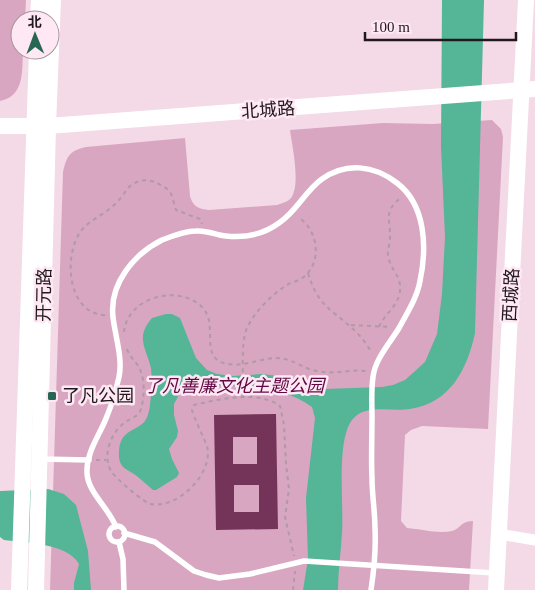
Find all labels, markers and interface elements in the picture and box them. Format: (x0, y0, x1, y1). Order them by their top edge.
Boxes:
north arrow (10, 10, 60, 60)
scale bar (365, 10, 516, 42)
text: 北 (28, 15, 42, 30)
text: 100 m (372, 19, 410, 35)
street label: 北城路 (240, 98, 296, 122)
street label: 开元路 (34, 268, 54, 322)
street label: 西城路 (500, 268, 522, 322)
park label: 了凡善廉文化主题公园 (144, 376, 327, 396)
place label: 了凡公园 (62, 386, 134, 406)
marker: 了凡公园 (46, 390, 58, 402)

